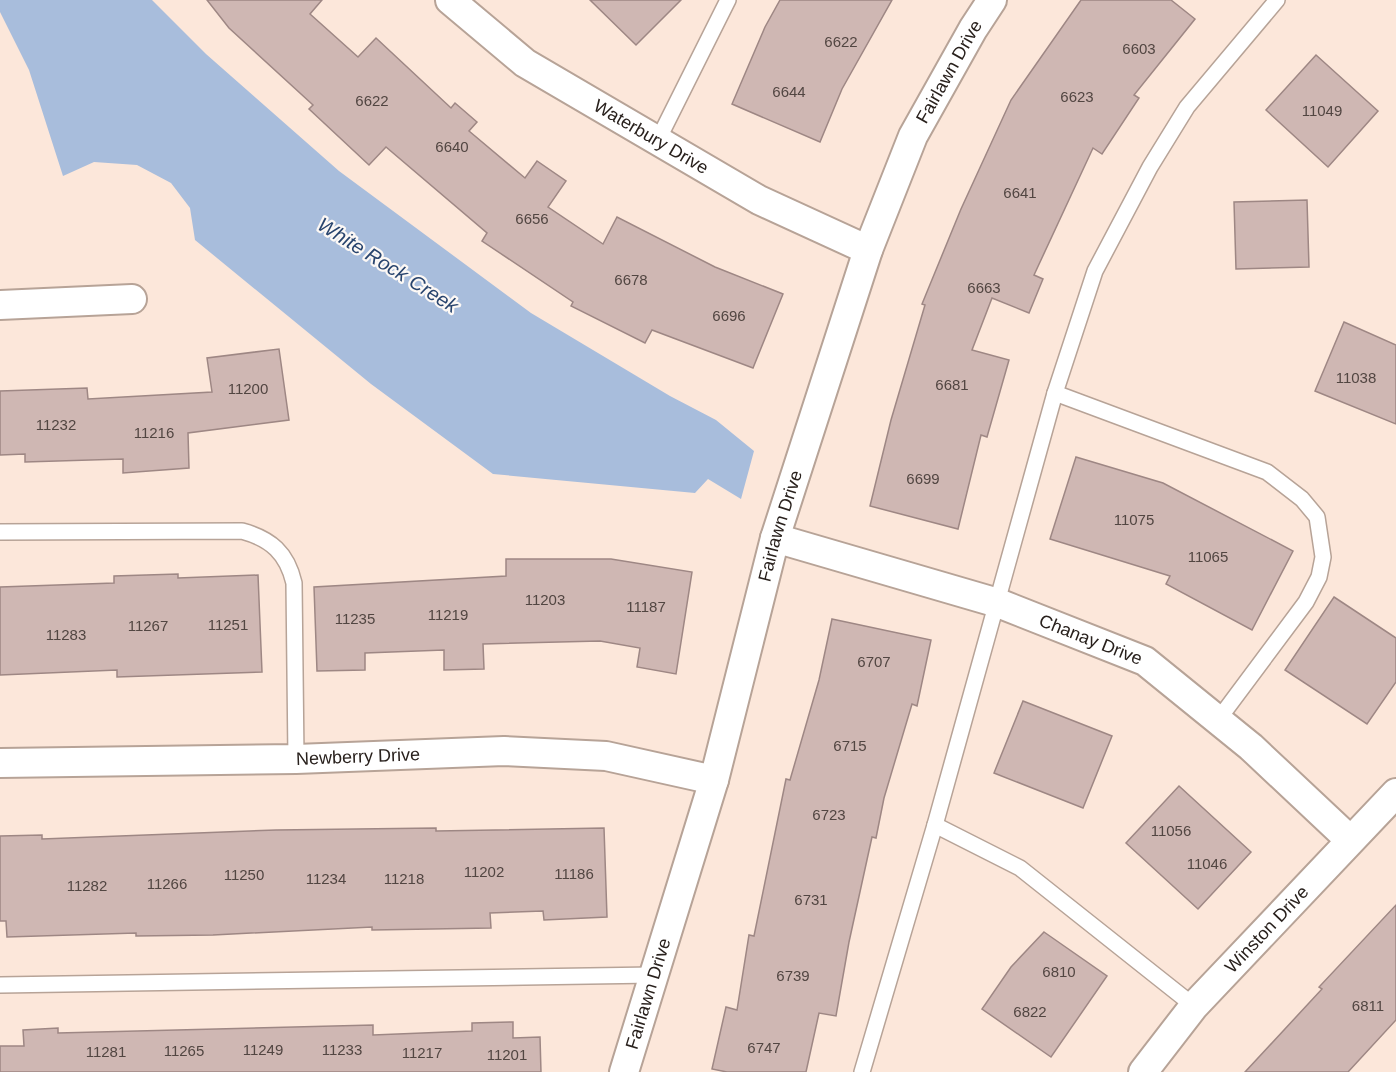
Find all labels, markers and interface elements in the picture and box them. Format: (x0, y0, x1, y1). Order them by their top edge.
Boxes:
street label: Fairlawn Drive (912, 16, 986, 127)
house number: 6622 (824, 33, 858, 50)
house number: 6603 (1122, 40, 1156, 57)
house number: 6644 (772, 83, 806, 100)
house number: 6623 (1060, 88, 1094, 105)
house number: 6622 (355, 92, 389, 109)
street label: Waterbury Drive (590, 95, 712, 178)
house number: 11049 (1302, 102, 1342, 119)
house number: 6640 (435, 138, 469, 155)
house number: 6641 (1003, 184, 1037, 201)
house number: 6656 (515, 210, 549, 227)
water label: White Rock Creek (314, 213, 463, 318)
house number: 6678 (614, 271, 648, 288)
house number: 6663 (967, 279, 1001, 296)
house number: 6696 (712, 307, 746, 324)
house number: 11038 (1336, 369, 1376, 386)
house number: 6681 (935, 376, 969, 393)
house number: 11200 (228, 380, 268, 397)
house number: 11232 (36, 416, 76, 433)
house number: 11216 (134, 424, 174, 441)
street label: Fairlawn Drive (754, 468, 806, 584)
house number: 6699 (906, 470, 940, 487)
house number: 11075 (1114, 511, 1154, 528)
house number: 11065 (1188, 548, 1228, 565)
house number: 11203 (525, 591, 565, 608)
house number: 11187 (626, 598, 666, 615)
house number: 11219 (428, 606, 468, 623)
house number: 11235 (335, 610, 375, 627)
street label: Chanay Drive (1036, 610, 1145, 669)
house number: 11251 (208, 616, 248, 633)
house number: 11267 (128, 617, 168, 634)
house number: 11283 (46, 626, 86, 643)
house number: 6707 (857, 653, 891, 670)
house number: 6715 (833, 737, 867, 754)
street label: Newberry Drive (296, 744, 420, 769)
house number: 6723 (812, 806, 846, 823)
house number: 11056 (1151, 822, 1191, 839)
house number: 11046 (1187, 855, 1227, 872)
house number: 11202 (464, 863, 504, 880)
house number: 11186 (554, 865, 594, 882)
house number: 11250 (224, 866, 264, 883)
house number: 11234 (306, 870, 346, 887)
house number: 11218 (384, 870, 424, 887)
house number: 11266 (147, 875, 187, 892)
house number: 11282 (67, 877, 107, 894)
street label: Winston Drive (1221, 882, 1312, 977)
house number: 6731 (794, 891, 828, 908)
street label: Fairlawn Drive (622, 936, 675, 1052)
house number: 6810 (1042, 963, 1076, 980)
house number: 6739 (776, 967, 810, 984)
house number: 6811 (1352, 997, 1384, 1014)
house number: 6822 (1013, 1003, 1047, 1020)
house number: 6747 (747, 1039, 781, 1056)
house number: 11249 (243, 1041, 283, 1058)
house number: 11233 (322, 1041, 362, 1058)
house number: 11265 (164, 1042, 204, 1059)
house number: 11281 (86, 1043, 126, 1060)
house number: 11217 (402, 1044, 442, 1061)
house number: 11201 (487, 1046, 527, 1063)

